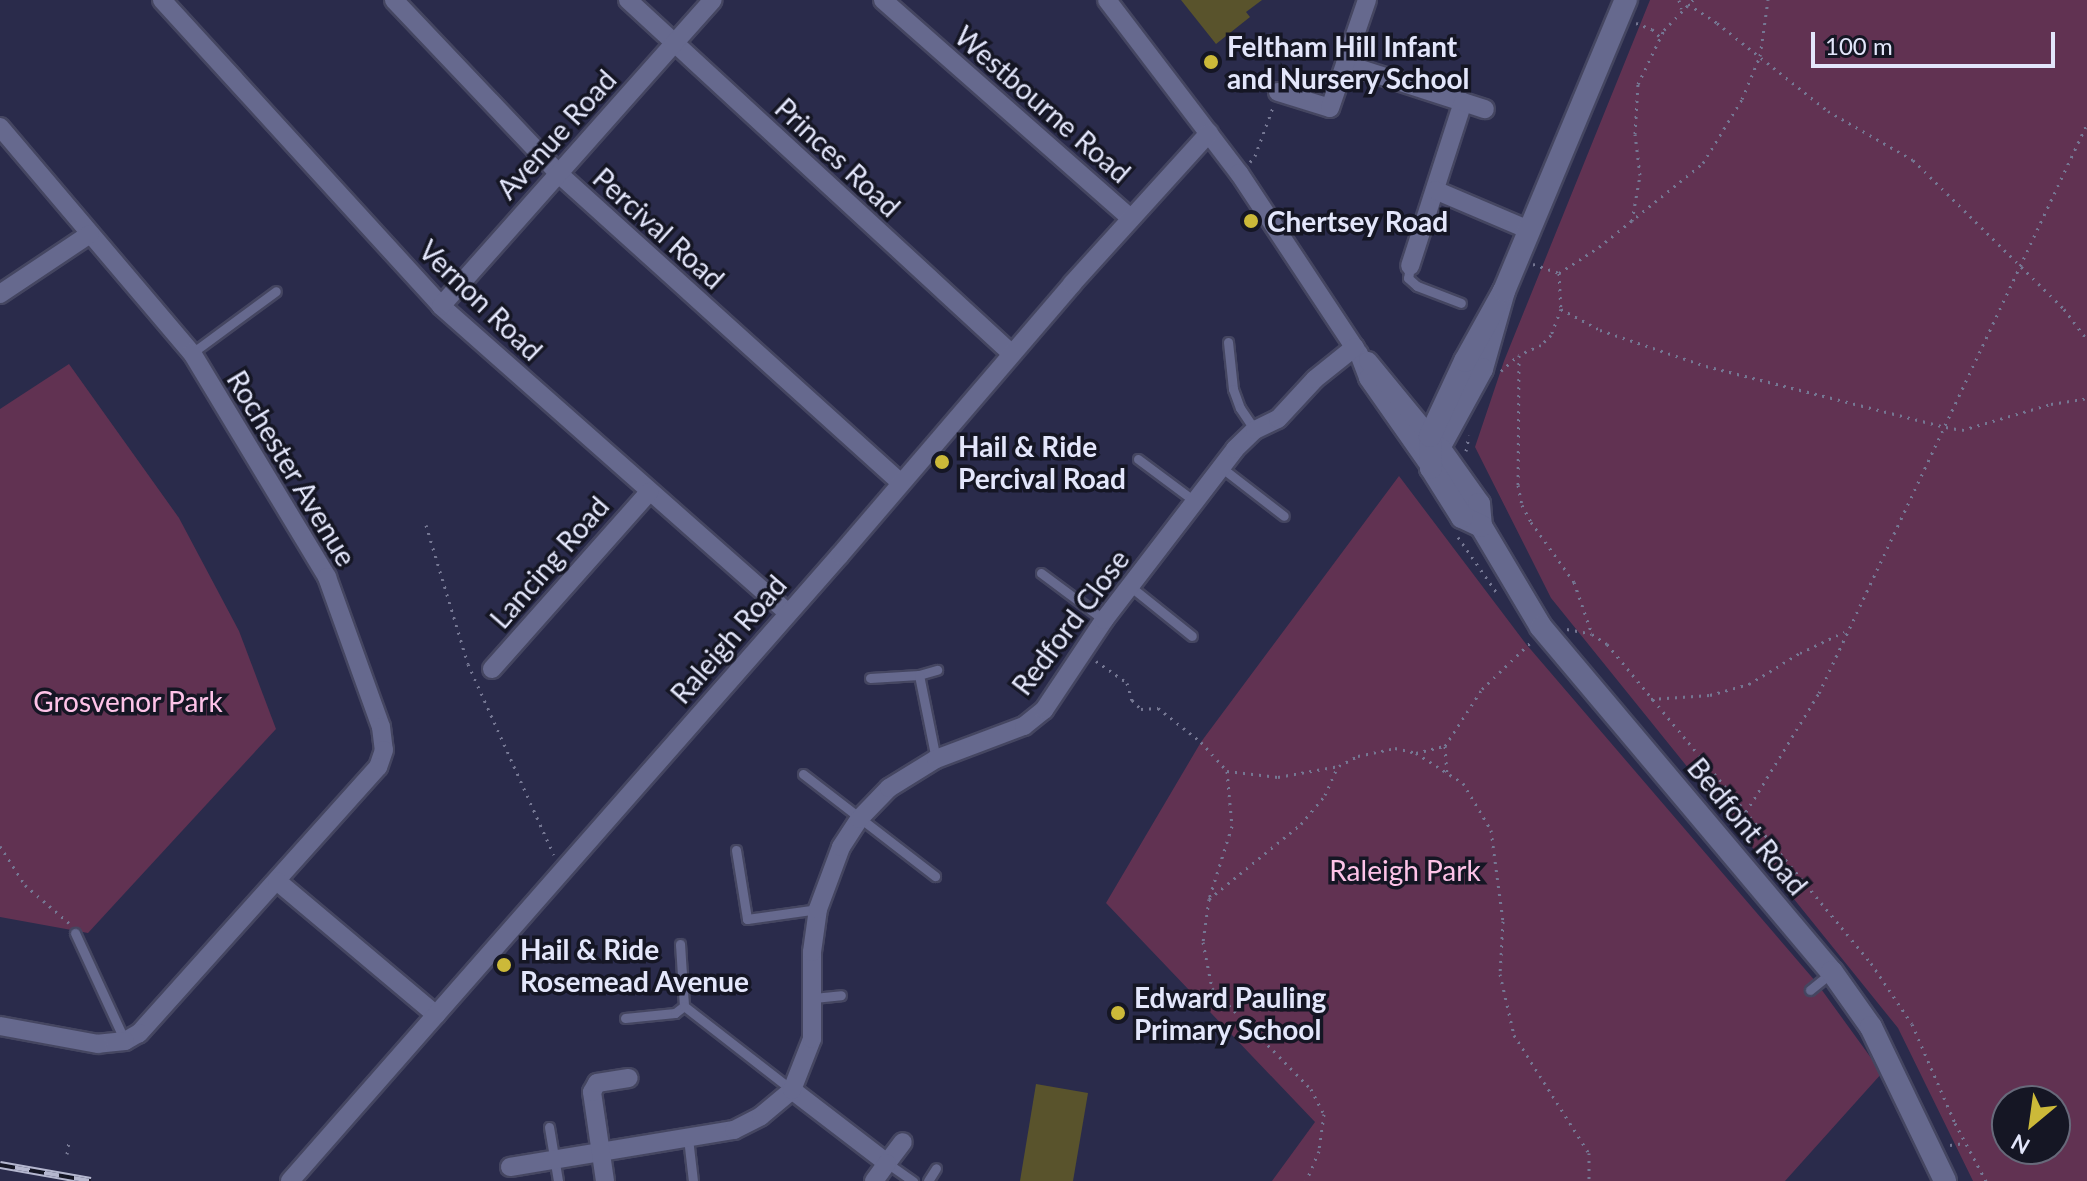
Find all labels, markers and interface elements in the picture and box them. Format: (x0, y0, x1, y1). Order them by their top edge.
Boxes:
scale bar (1815, 16, 2059, 66)
street label: Westbourne Road (948, 19, 1138, 189)
place label: Feltham Hill Infant and Nursery School (1227, 29, 1470, 95)
text: 100 m (1825, 31, 1893, 60)
marker: Feltham Hill Infant and Nursery School (1202, 53, 1220, 71)
street label: Avenue Road (489, 63, 623, 205)
street label: Princes Road (769, 91, 907, 223)
street label: Percival Road (587, 160, 731, 296)
place label: Chertsey Road (1267, 204, 1449, 238)
marker: Chertsey Road (1242, 212, 1260, 230)
street label: Vernon Road (412, 233, 550, 367)
street label: Rochester Avenue (220, 364, 364, 572)
place label: Hail & Ride Percival Road (958, 429, 1126, 495)
marker: Hail & Ride Percival Road (933, 453, 951, 471)
street label: Lancing Road (483, 489, 615, 635)
street label: Redford Close (1005, 543, 1135, 701)
street label: Raleigh Road (663, 568, 793, 710)
park label: Grosvenor Park (33, 684, 223, 718)
street label: Bedfont Road (1681, 751, 1815, 901)
park label: Raleigh Park (1329, 853, 1481, 887)
place label: Hail & Ride Rosemead Avenue (520, 932, 750, 998)
marker: Hail & Ride Rosemead Avenue (495, 956, 513, 974)
place label: Edward Pauling Primary School (1134, 980, 1326, 1046)
marker: Edward Pauling Primary School (1109, 1004, 1127, 1022)
north arrow (1991, 1085, 2071, 1165)
text: N (2006, 1129, 2034, 1161)

